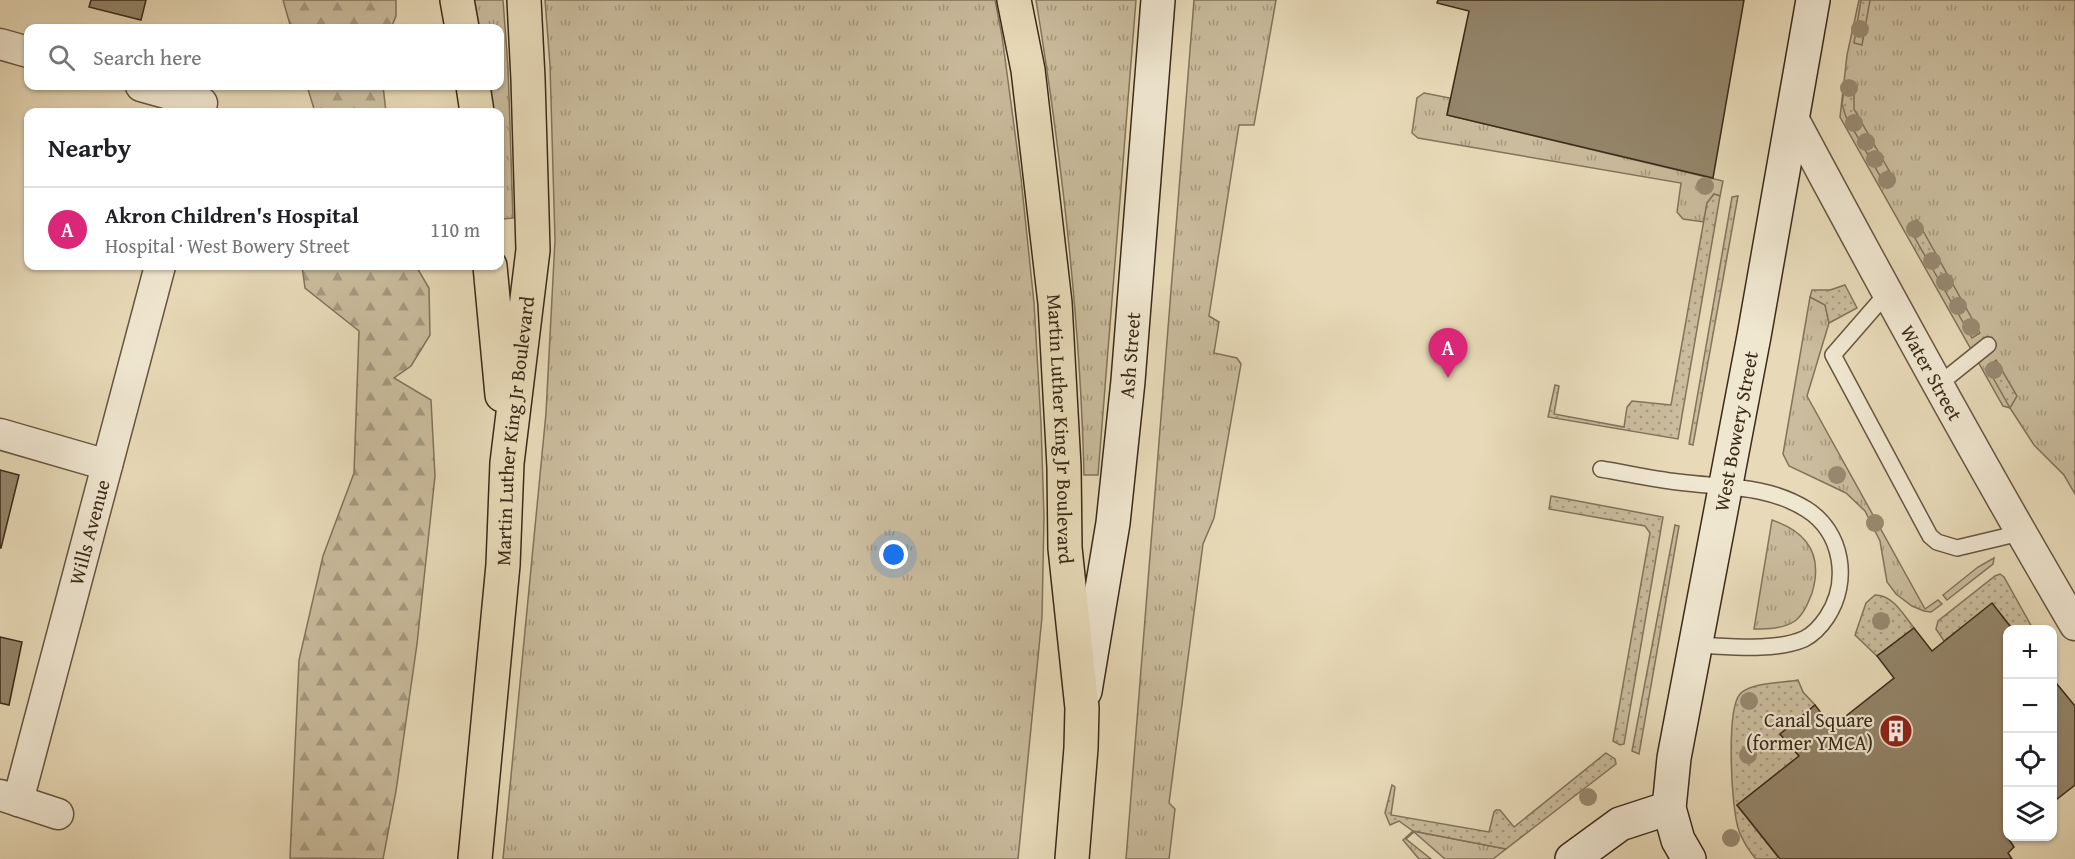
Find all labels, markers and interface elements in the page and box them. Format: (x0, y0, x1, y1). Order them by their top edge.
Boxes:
search box (24, 24, 504, 90)
icon: search (45, 41, 78, 74)
text: Search here (93, 41, 202, 73)
text: Nearby (48, 128, 131, 167)
text: Akron Children's Hospital (105, 199, 359, 231)
text: A (61, 215, 74, 244)
text: 110 m (430, 215, 480, 244)
text: Hospital · West Bowery Street (105, 231, 350, 260)
street label: Martin Luther King Jr Boulevard (1040, 292, 1082, 566)
street label: Martin Luther King Jr Boulevard (488, 294, 541, 566)
street label: Ash Street (1111, 311, 1147, 400)
street label: Water Street (1894, 319, 1970, 426)
pin: A (1428, 328, 1468, 378)
street label: West Bowery Street (1706, 349, 1765, 514)
street label: Wills Avenue (61, 476, 117, 588)
your location (879, 540, 908, 569)
map controls (2003, 625, 2057, 841)
button: + (2003, 625, 2057, 679)
button: − (2003, 679, 2057, 733)
place label: Canal Square (former YMCA) (1746, 705, 1873, 757)
building icon: Canal Square (former YMCA) (1878, 713, 1914, 749)
button: locate (2003, 733, 2057, 787)
button: layers (2003, 787, 2057, 841)

